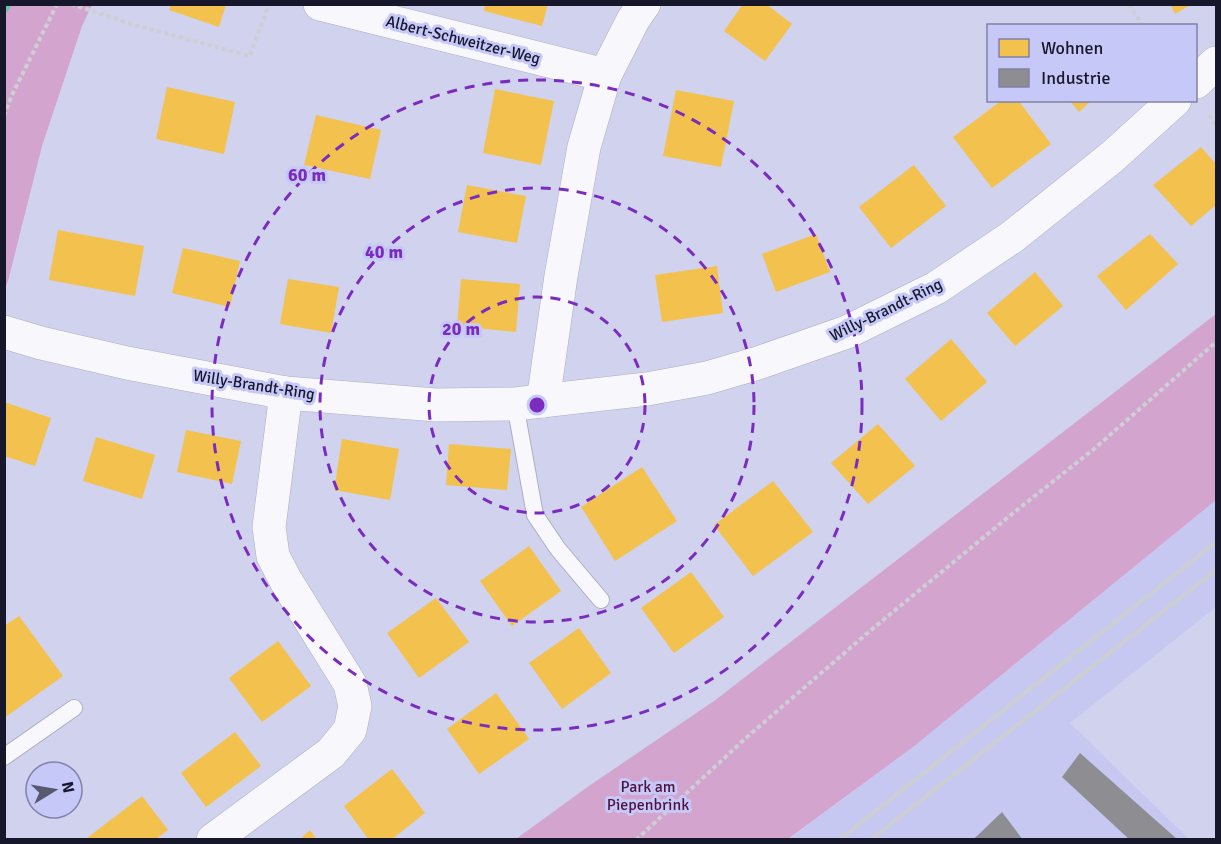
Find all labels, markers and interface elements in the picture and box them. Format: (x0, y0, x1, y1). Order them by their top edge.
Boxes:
street label: Albert-Schweitzer-Weg (384, 11, 542, 69)
legend (987, 24, 1197, 102)
text: Wohnen (1041, 37, 1103, 59)
text: Industrie (1041, 67, 1111, 89)
text: 60 m (288, 164, 326, 186)
text: 40 m (365, 241, 403, 263)
street label: Willy-Brandt-Ring (826, 274, 946, 346)
text: 20 m (442, 318, 480, 340)
street label: Willy-Brandt-Ring (192, 366, 316, 404)
centre of rings (527, 395, 547, 415)
north arrow (24, 760, 84, 820)
park label: Park am Piepenbrink (607, 777, 689, 815)
text: N (57, 780, 79, 795)

